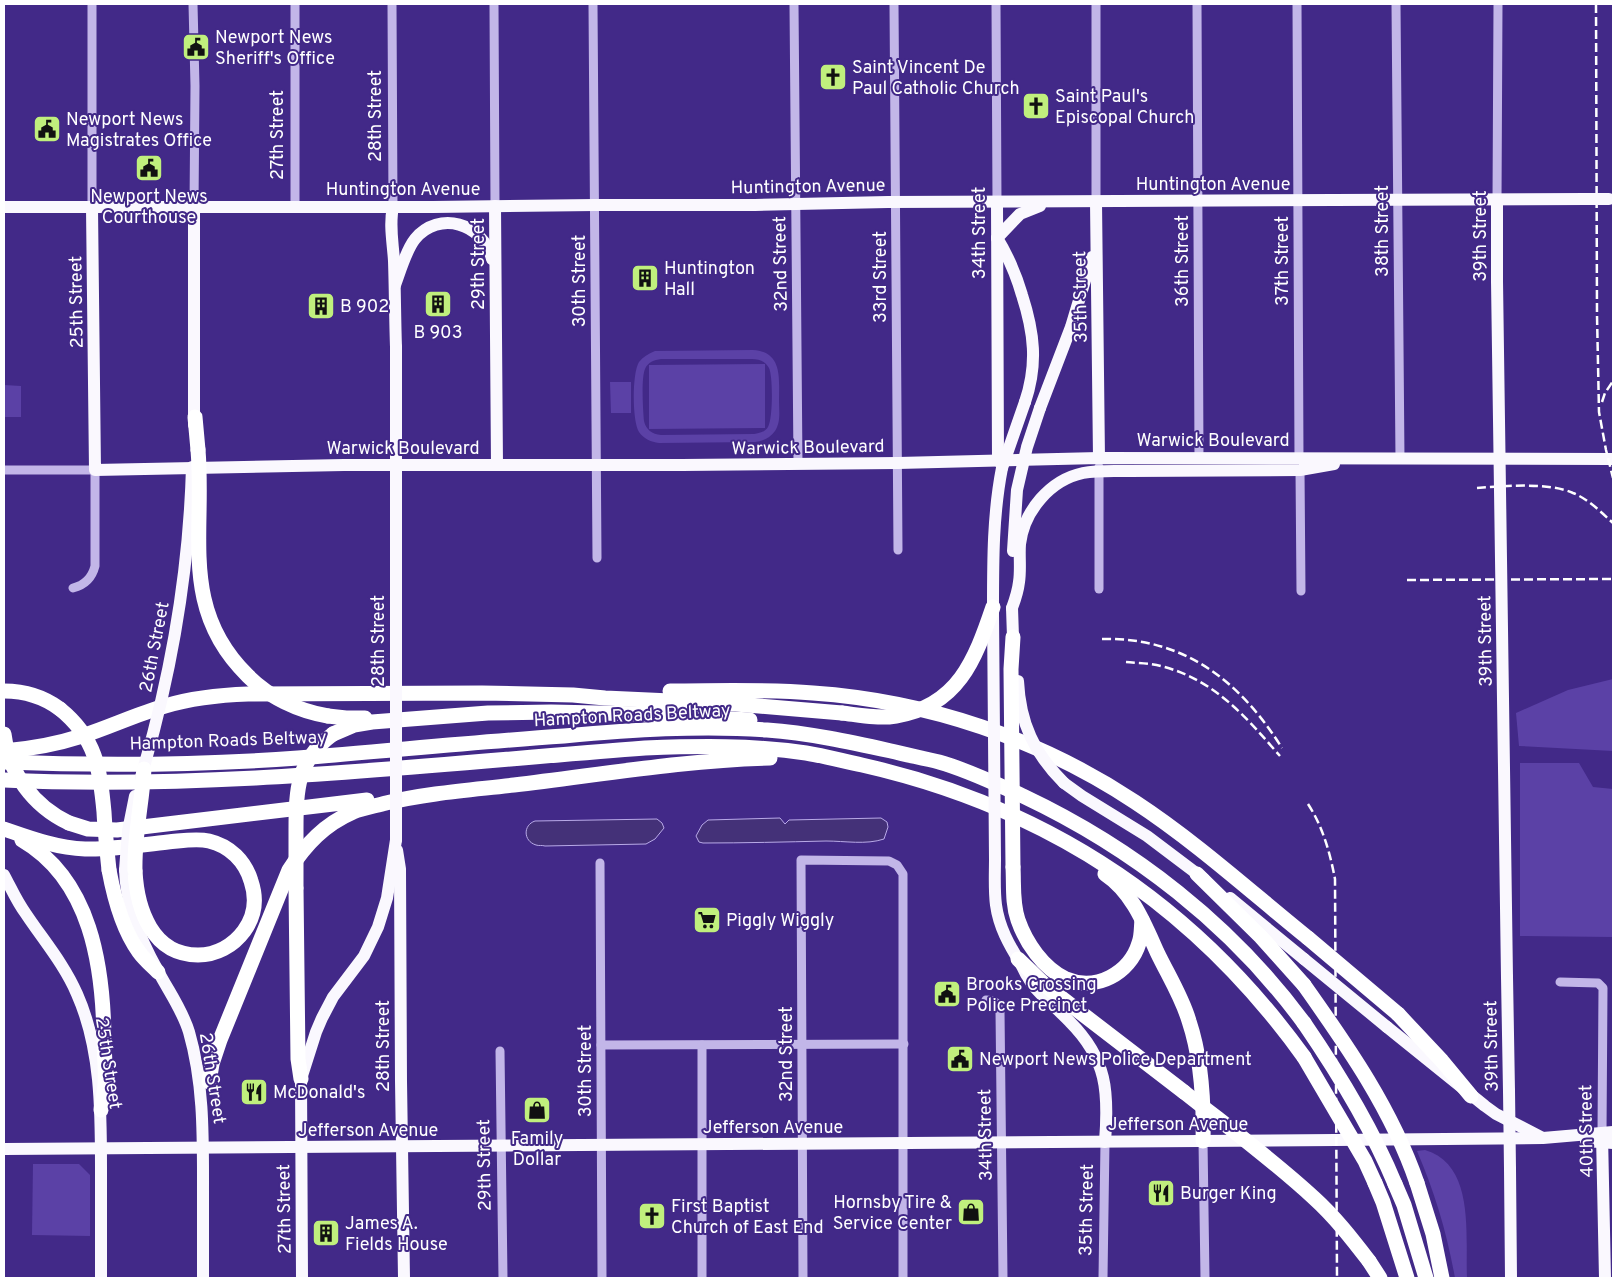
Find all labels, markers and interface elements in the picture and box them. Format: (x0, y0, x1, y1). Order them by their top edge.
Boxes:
place label: Newport News Sheriff's Office (215, 27, 335, 71)
public building icon: Newport News Sheriff's Office (181, 32, 211, 62)
place label: Saint Vincent De Paul Catholic Church (852, 57, 1020, 101)
church icon: Saint Vincent De Paul Catholic Church (818, 62, 848, 92)
street label: 28th Street (365, 70, 388, 162)
place label: Saint Paul's Episcopal Church (1055, 86, 1194, 130)
street label: 27th Street (267, 90, 290, 180)
church icon: Saint Paul's Episcopal Church (1021, 91, 1051, 121)
place label: Newport News Magistrates Office (66, 109, 212, 153)
public building icon: Newport News Magistrates Office (32, 114, 62, 144)
public building icon: Newport News Courthouse (134, 153, 164, 183)
street label: Huntington Avenue (1136, 174, 1290, 197)
street label: Huntington Avenue (730, 175, 886, 200)
street label: Huntington Avenue (326, 179, 480, 202)
street label: 38th Street (1372, 185, 1395, 277)
place label: Newport News Courthouse (90, 186, 208, 230)
street label: 34th Street (969, 187, 992, 279)
street label: 39th Street (1470, 190, 1493, 282)
street label: 36th Street (1172, 215, 1195, 307)
street label: 32nd Street (769, 216, 794, 312)
street label: 37th Street (1272, 216, 1295, 306)
street label: 29th Street (468, 218, 491, 310)
street label: 33rd Street (870, 231, 893, 323)
street label: 30th Street (569, 235, 592, 327)
street label: 35th Street (1069, 251, 1094, 343)
street label: 25th Street (65, 255, 90, 348)
place label: Huntington Hall (664, 258, 755, 302)
building icon: Huntington Hall (630, 263, 660, 293)
building icon: B 903 (423, 289, 453, 319)
building icon: B 902 (306, 291, 336, 321)
place label: B 902 (340, 296, 389, 319)
place label: B 903 (413, 322, 463, 345)
street label: Warwick Boulevard (1136, 430, 1290, 453)
street label: Warwick Boulevard (731, 436, 885, 461)
street label: Warwick Boulevard (326, 438, 480, 461)
street label: 28th Street (368, 595, 391, 687)
street label: 39th Street (1474, 595, 1499, 687)
street label: 26th Street (135, 600, 176, 695)
street label: Hampton Roads Beltway (533, 700, 731, 733)
street label: Hampton Roads Beltway (129, 727, 327, 756)
supermarket icon: Piggly Wiggly (692, 905, 722, 935)
place label: Piggly Wiggly (726, 910, 834, 933)
place label: Brooks Crossing Police Precinct (966, 974, 1097, 1018)
public building icon: Brooks Crossing Police Precinct (932, 979, 962, 1009)
street label: 28th Street (373, 1000, 396, 1092)
street label: 39th Street (1480, 1000, 1505, 1092)
street label: 32nd Street (776, 1006, 799, 1102)
street label: 25th Street (89, 1016, 126, 1111)
street label: 30th Street (575, 1025, 598, 1117)
street label: 26th Street (193, 1031, 230, 1126)
public building icon: Newport News Police Department (945, 1044, 975, 1074)
place label: Newport News Police Department (979, 1049, 1252, 1072)
restaurant icon: McDonald's (239, 1077, 269, 1107)
place label: McDonald's (273, 1082, 365, 1105)
street label: 40th Street (1575, 1084, 1600, 1178)
street label: 34th Street (974, 1089, 999, 1181)
shop icon: Family Dollar (522, 1095, 552, 1125)
street label: Jefferson Avenue (1108, 1114, 1248, 1137)
street label: Jefferson Avenue (703, 1117, 843, 1140)
street label: 29th Street (473, 1119, 498, 1211)
street label: Jefferson Avenue (298, 1120, 438, 1143)
place label: Family Dollar (511, 1128, 563, 1172)
street label: 27th Street (273, 1164, 298, 1254)
street label: 35th Street (1075, 1164, 1100, 1256)
restaurant icon: Burger King (1146, 1178, 1176, 1208)
place label: Burger King (1180, 1183, 1277, 1206)
place label: Hornsby Tire & Service Center (833, 1192, 952, 1236)
place label: First Baptist Church of East End (671, 1196, 824, 1240)
shop icon: Hornsby Tire & Service Center (956, 1197, 986, 1227)
church icon: First Baptist Church of East End (637, 1201, 667, 1231)
place label: James A. Fields House (345, 1213, 448, 1257)
building icon: James A. Fields House (311, 1218, 341, 1248)

